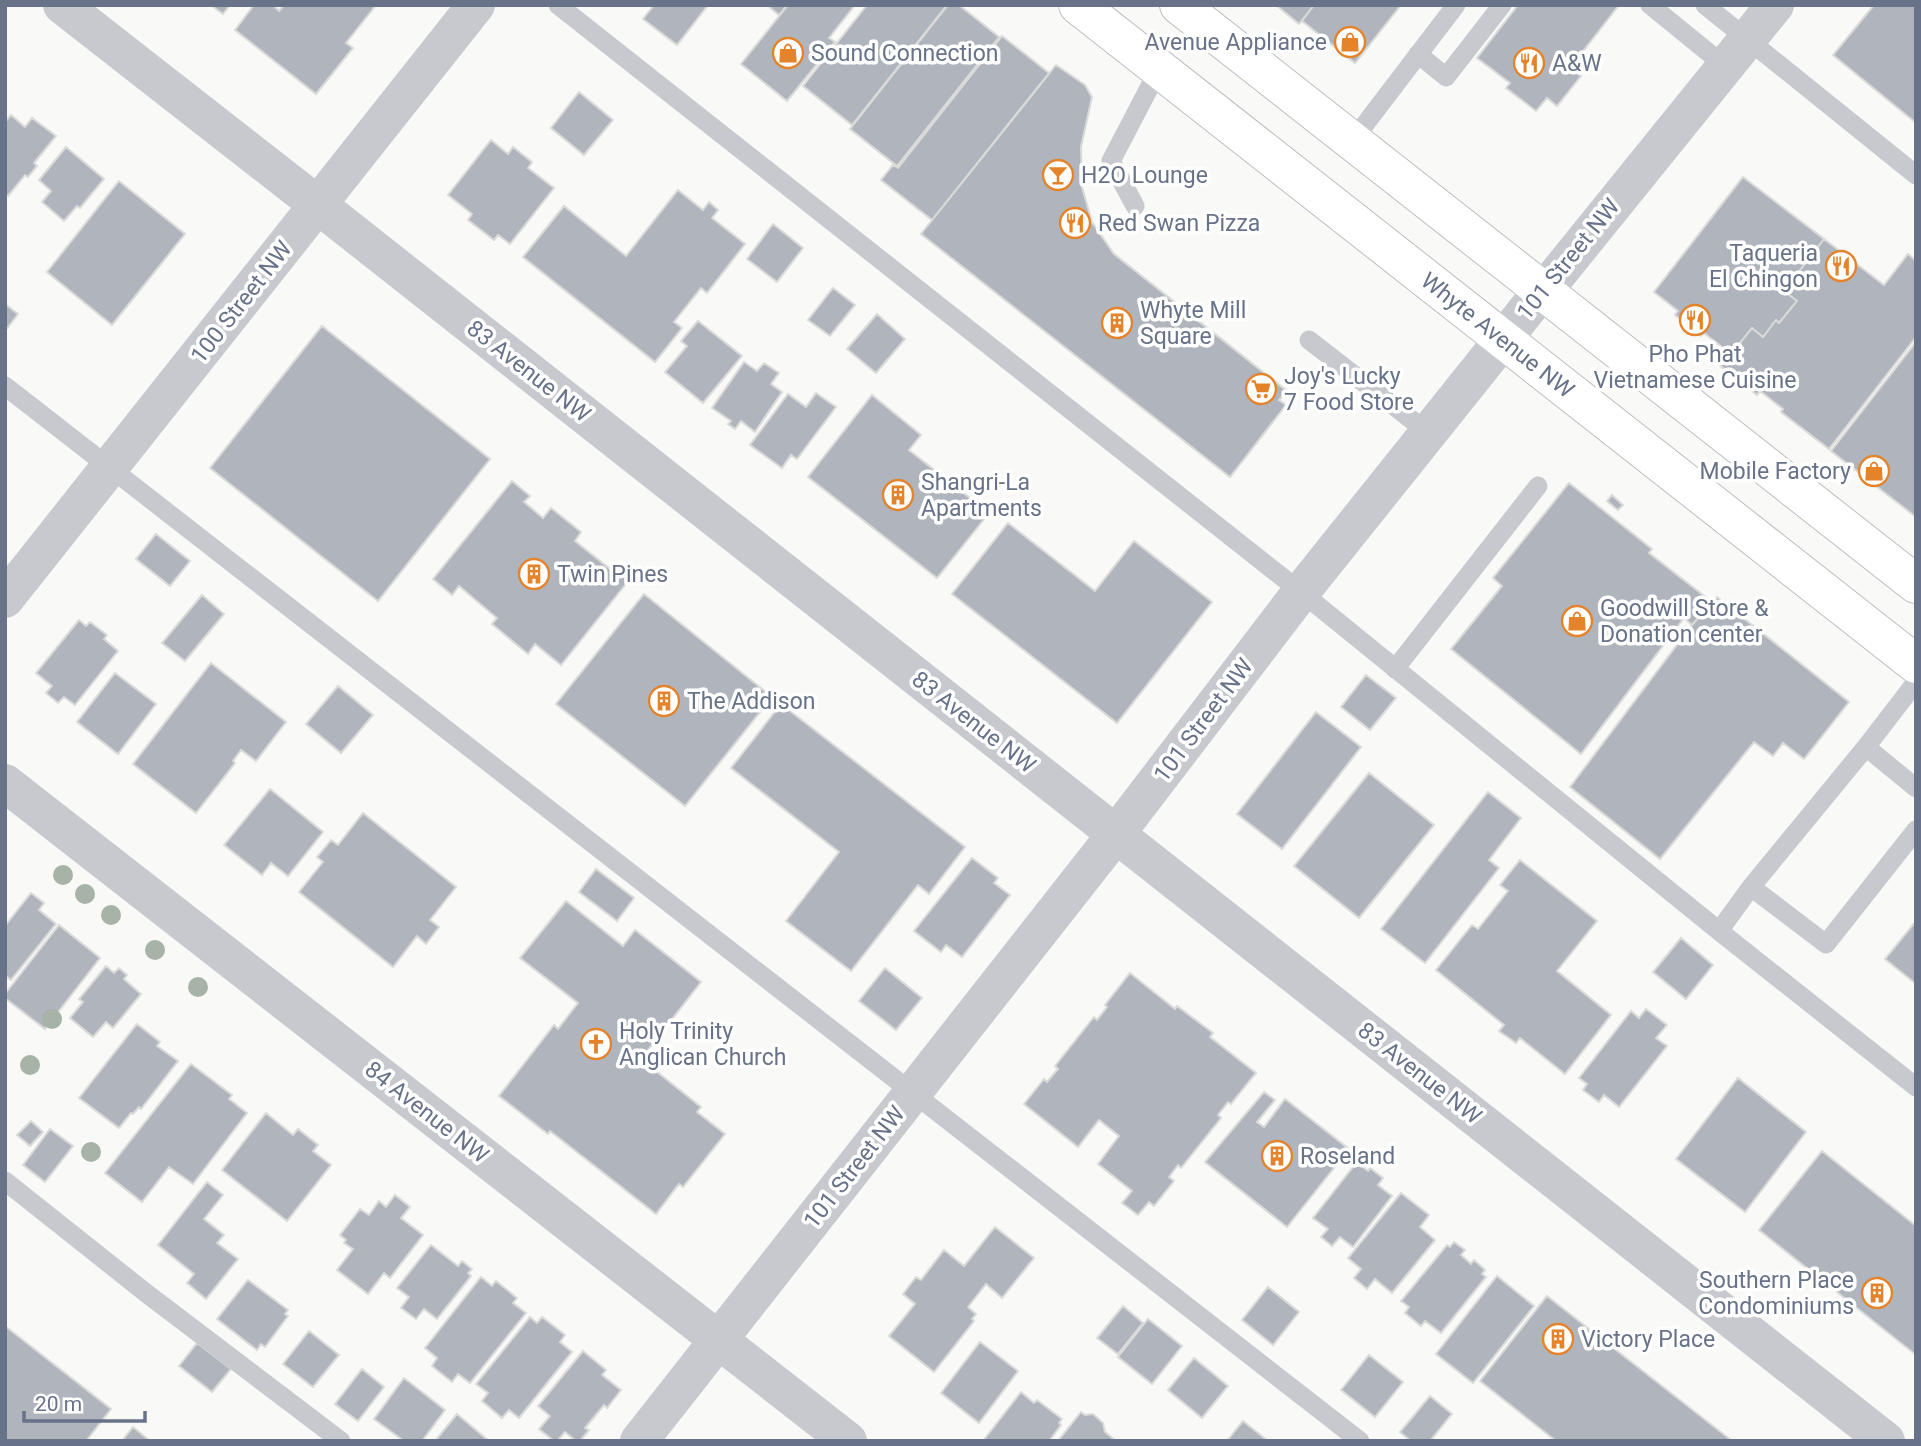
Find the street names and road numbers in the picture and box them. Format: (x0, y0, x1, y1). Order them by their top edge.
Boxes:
street label: 101 Street NW (1511, 193, 1625, 325)
street label: 100 Street NW (185, 236, 297, 369)
street label: Whyte Avenue NW (1416, 267, 1579, 404)
street label: 83 Avenue NW (462, 315, 596, 428)
street label: 101 Street NW (1148, 653, 1259, 787)
street label: 83 Avenue NW (907, 666, 1041, 779)
street label: 83 Avenue NW (1353, 1017, 1487, 1130)
street label: 84 Avenue NW (360, 1056, 494, 1169)
street label: 101 Street NW (798, 1101, 910, 1234)

